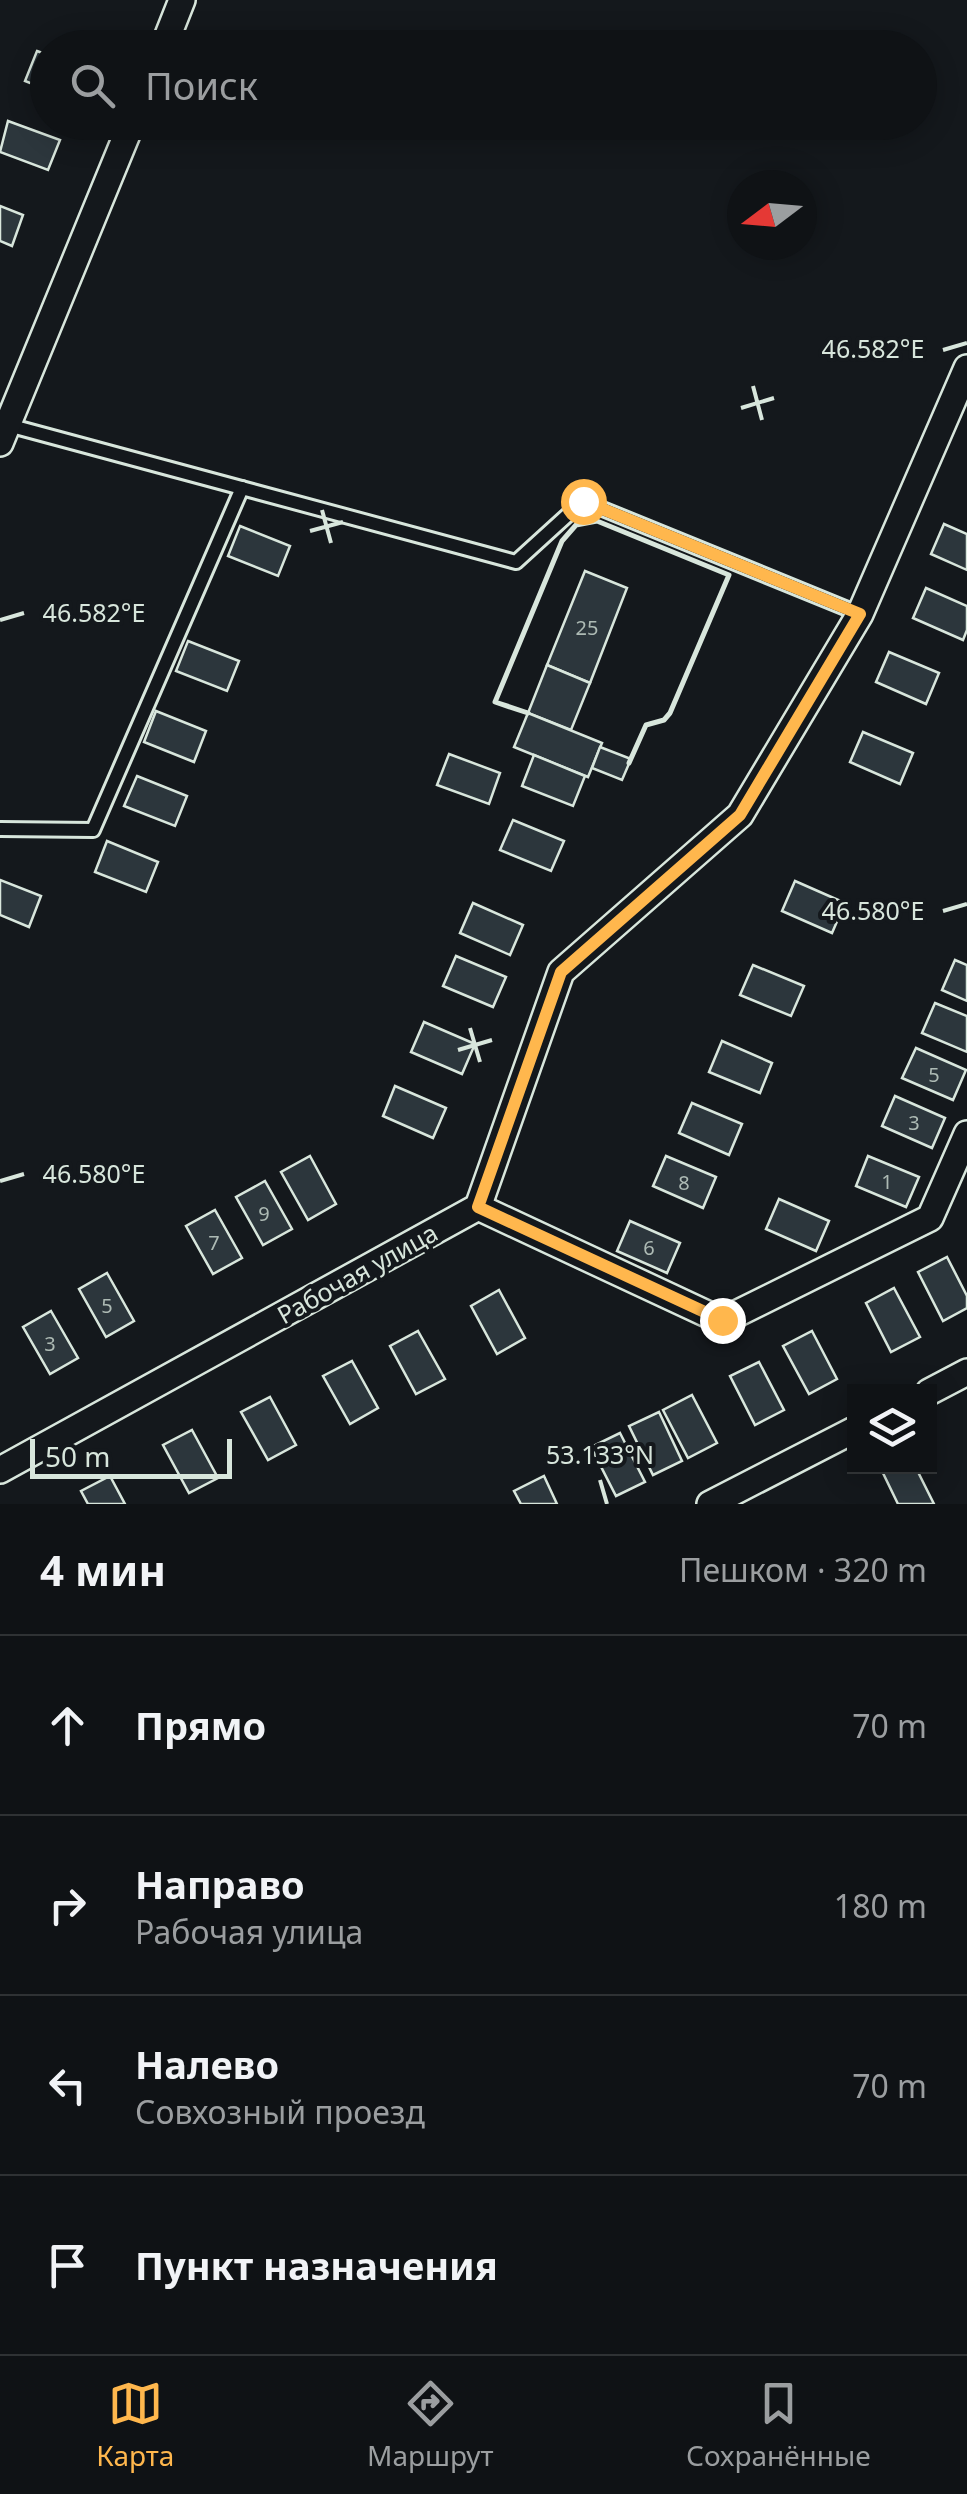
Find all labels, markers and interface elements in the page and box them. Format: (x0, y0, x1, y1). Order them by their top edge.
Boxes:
search box (30, 30, 937, 140)
icon: search (65, 58, 120, 113)
text: Поиск (145, 59, 258, 111)
north arrow (727, 170, 817, 260)
text: 46.582°E (822, 331, 924, 365)
route start (561, 479, 607, 525)
text: 46.582°E (43, 595, 145, 629)
house number: 25 (576, 614, 598, 641)
text: 46.580°E (822, 893, 924, 927)
house number: 5 (928, 1061, 940, 1088)
house number: 3 (908, 1109, 920, 1136)
text: 46.580°E (43, 1156, 145, 1190)
house number: 1 (881, 1168, 893, 1195)
house number: 8 (678, 1169, 690, 1196)
house number: 9 (258, 1200, 270, 1227)
street label: Рабочая улица (271, 1215, 443, 1331)
house number: 7 (208, 1229, 220, 1256)
house number: 6 (643, 1234, 655, 1261)
house number: 5 (101, 1292, 113, 1319)
route end (700, 1298, 746, 1344)
house number: 3 (44, 1330, 56, 1357)
map controls (847, 1384, 937, 1474)
button: layers (847, 1384, 937, 1474)
scale bar (30, 1434, 232, 1478)
text: 50 m (45, 1437, 111, 1475)
text: 53.133°N (546, 1437, 654, 1471)
text: 4 мин (40, 1541, 166, 1598)
text: Пешком · 320 m (679, 1548, 927, 1591)
icon: ahead (40, 1698, 95, 1753)
text: Прямо (135, 1699, 266, 1751)
text: 70 m (852, 1704, 927, 1747)
text: Направо (135, 1858, 305, 1910)
icon: right (40, 1878, 95, 1933)
text: 180 m (834, 1884, 927, 1927)
text: Рабочая улица (135, 1910, 363, 1953)
text: Налево (135, 2038, 279, 2090)
icon: left (40, 2058, 95, 2113)
text: 70 m (852, 2064, 927, 2107)
text: Совхозный проезд (135, 2090, 425, 2133)
icon: arrive (40, 2238, 95, 2293)
text: Пункт назначения (135, 2239, 498, 2291)
tab: Карта (96, 2376, 174, 2474)
tab: Маршрут (367, 2376, 494, 2474)
tab: Сохранённые (686, 2376, 871, 2474)

